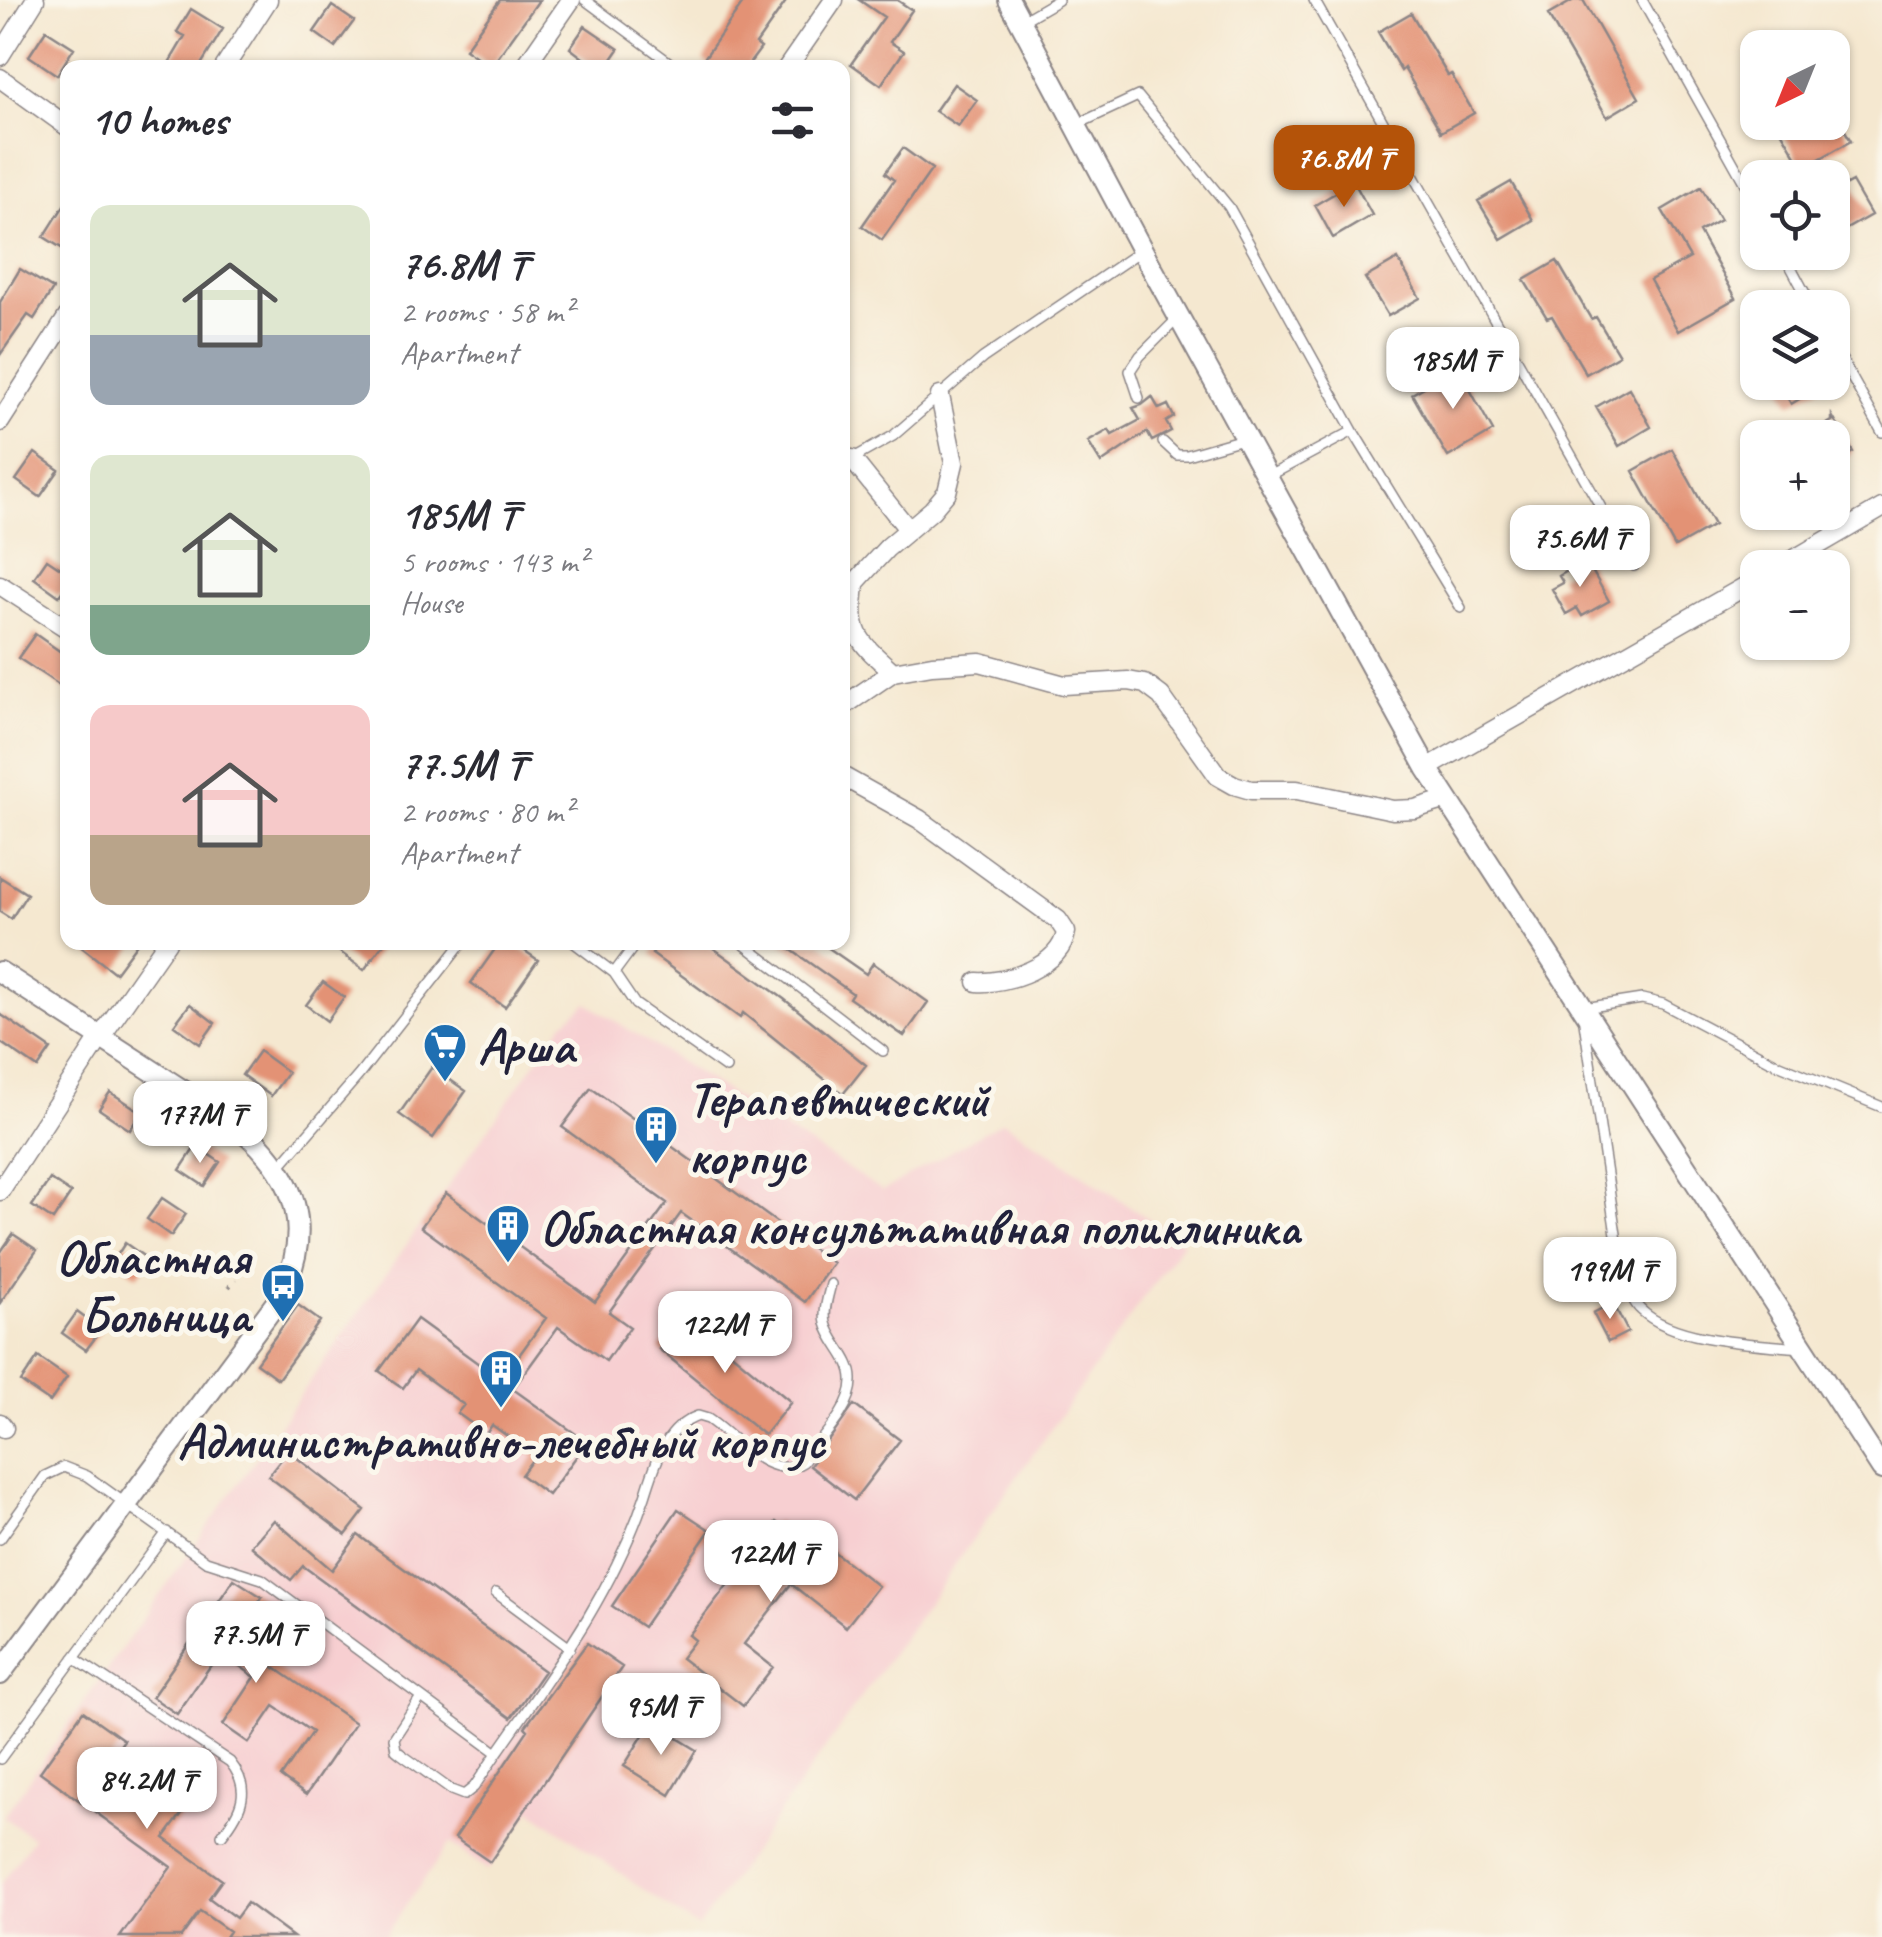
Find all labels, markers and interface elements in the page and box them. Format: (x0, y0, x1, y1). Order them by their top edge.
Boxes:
north arrow (1740, 30, 1850, 140)
map controls (1740, 30, 1850, 660)
icon: filters (765, 93, 820, 148)
text: 10 homes (90, 94, 227, 147)
pin: 76.8M ₸ (1252, 125, 1436, 210)
text: 76.8M ₸ (1296, 137, 1392, 178)
button: locate (1740, 160, 1850, 270)
text: 76.8M ₸ (400, 238, 527, 291)
icon: home (170, 245, 290, 365)
button: layers (1740, 290, 1850, 400)
text: 2 rooms · 58 m² (400, 291, 573, 332)
pin: 185M ₸ (1372, 327, 1534, 412)
text: Apartment (400, 332, 518, 373)
text: 185M ₸ (1408, 339, 1498, 380)
button: + (1740, 420, 1850, 530)
text: 185M ₸ (400, 488, 517, 541)
icon: home (170, 495, 290, 615)
pin: 75.6M ₸ (1488, 505, 1672, 590)
text: 75.6M ₸ (1532, 517, 1628, 558)
text: 5 rooms · 143 m² (400, 541, 587, 582)
button: − (1740, 550, 1850, 660)
text: House (400, 582, 462, 623)
text: 77.5M ₸ (400, 738, 525, 791)
icon: home (170, 745, 290, 865)
text: 2 rooms · 80 m² (400, 791, 573, 832)
text: Apartment (400, 832, 518, 873)
place label: Арша (478, 1015, 578, 1078)
supermarket icon: Арша (422, 1022, 468, 1083)
place label: Терапевтический корпус (688, 1068, 992, 1189)
pin: 177M ₸ (119, 1081, 281, 1166)
text: 177M ₸ (155, 1093, 245, 1134)
building icon: Терапевтический корпус (633, 1104, 679, 1165)
place label: Областная консультативная поликлиника (540, 1196, 1303, 1259)
building icon: Областная консультативная поликлиника (485, 1203, 531, 1264)
place label: Областная Больница (56, 1226, 254, 1347)
pin: 199M ₸ (1529, 1237, 1691, 1322)
text: 199M ₸ (1565, 1249, 1655, 1290)
bus stop icon: Областная Больница (260, 1262, 306, 1323)
pin: 122M ₸ (644, 1291, 806, 1376)
text: 122M ₸ (680, 1303, 770, 1344)
building icon: Административно-лечебный корпус (478, 1348, 524, 1409)
place label: Административно-лечебный корпус (177, 1410, 827, 1473)
pin: 122M ₸ (690, 1520, 852, 1605)
text: 122M ₸ (726, 1532, 816, 1573)
pin: 77.5M ₸ (164, 1601, 348, 1686)
text: 77.5M ₸ (208, 1613, 304, 1654)
pin: 95M ₸ (591, 1673, 731, 1758)
text: 95M ₸ (624, 1685, 698, 1726)
pin: 84.2M ₸ (55, 1747, 239, 1832)
text: 84.2M ₸ (99, 1759, 195, 1800)

